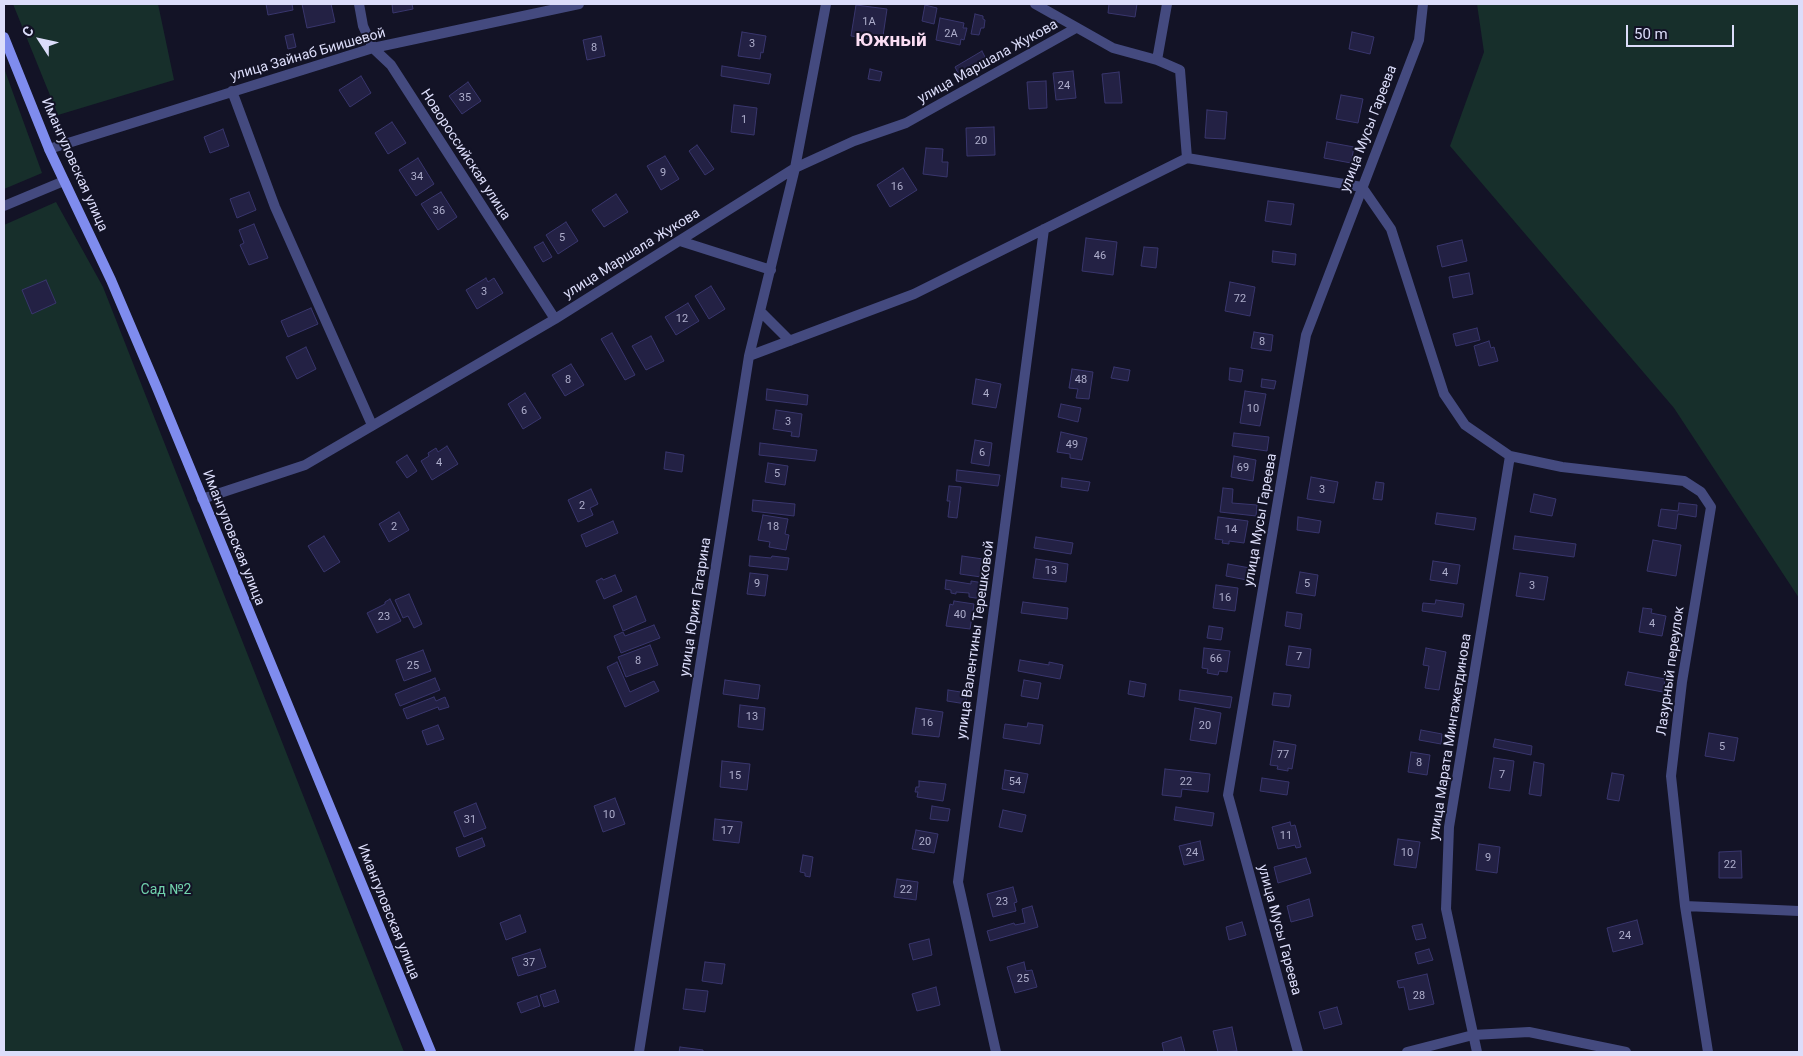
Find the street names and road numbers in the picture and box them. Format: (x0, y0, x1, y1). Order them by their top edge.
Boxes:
street label: улица Маршала Жукова (915, 16, 1061, 108)
street label: улица Зайнаб Биишевой (228, 25, 388, 85)
street label: улица Мусы Гареева (1337, 63, 1401, 195)
street label: Новороссийская улица (416, 86, 514, 224)
street label: Имангуловская улица (37, 96, 111, 234)
street label: улица Маршала Жукова (561, 205, 703, 303)
street label: улица Мусы Гареева (1241, 452, 1281, 588)
street label: Имангуловская улица (198, 468, 268, 608)
street label: улица Юрия Гагарина (677, 536, 715, 678)
street label: улица Валентины Терешковой (954, 540, 998, 740)
street label: Лазурный переулок (1654, 605, 1688, 737)
street label: улица Марата Мингажетдинова (1426, 632, 1476, 842)
street label: Имангуловская улица (353, 842, 423, 982)
street label: улица Мусы Гареева (1253, 863, 1305, 997)

